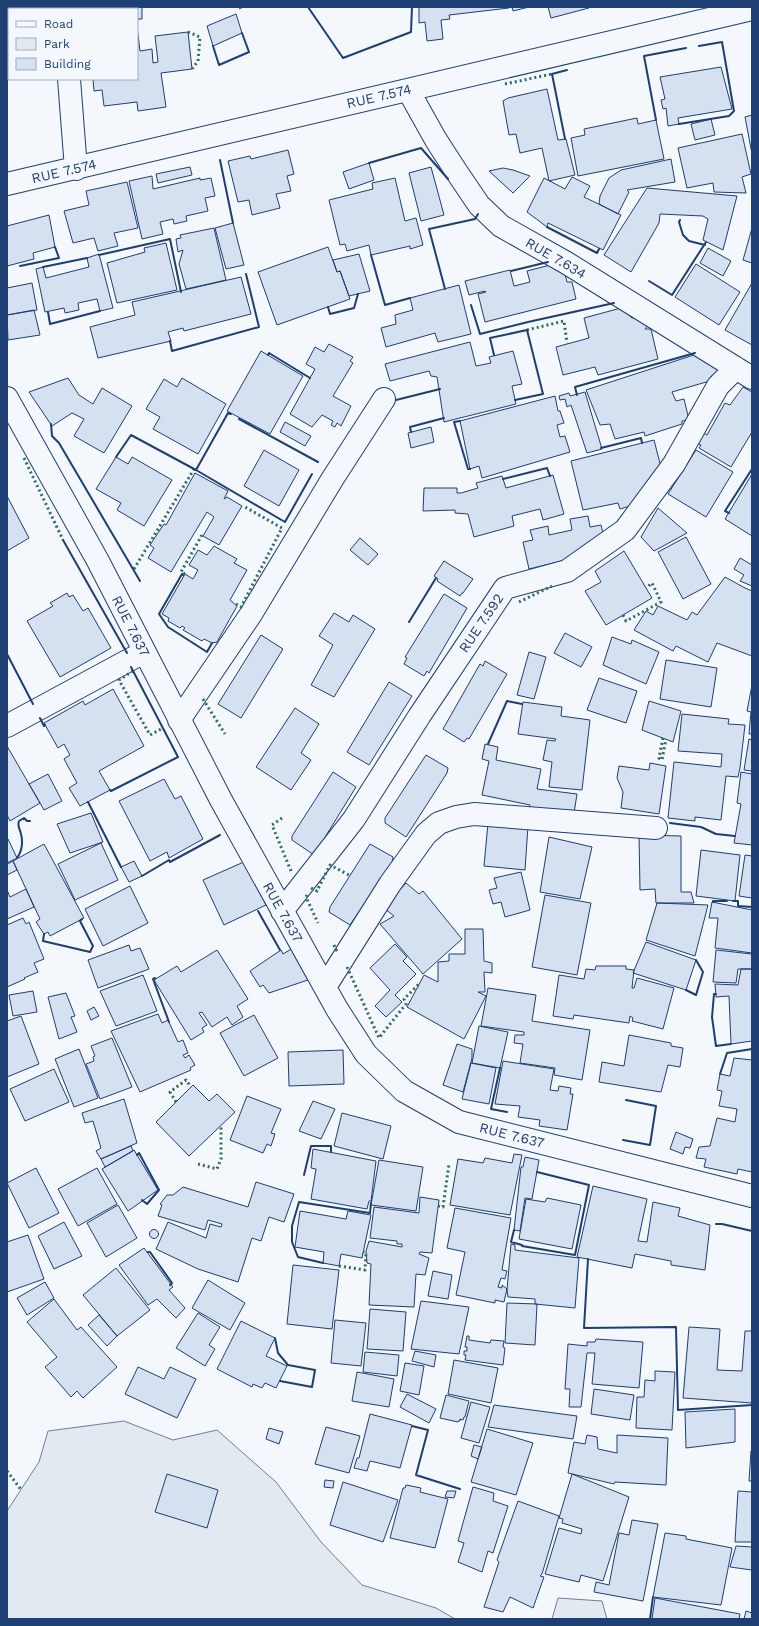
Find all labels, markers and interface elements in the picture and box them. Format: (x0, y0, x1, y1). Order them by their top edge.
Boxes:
legend (8, 8, 138, 80)
text: Road (44, 17, 73, 31)
text: Park (44, 37, 70, 51)
text: Building (44, 57, 91, 71)
street label: RUE 7.574 (345, 81, 413, 111)
street label: RUE 7.574 (30, 156, 98, 186)
street label: RUE 7.634 (523, 234, 589, 282)
street label: RUE 7.592 (455, 591, 507, 655)
street label: RUE 7.637 (109, 593, 153, 659)
street label: RUE 7.637 (260, 879, 306, 945)
street label: RUE 7.637 (478, 1119, 546, 1151)

